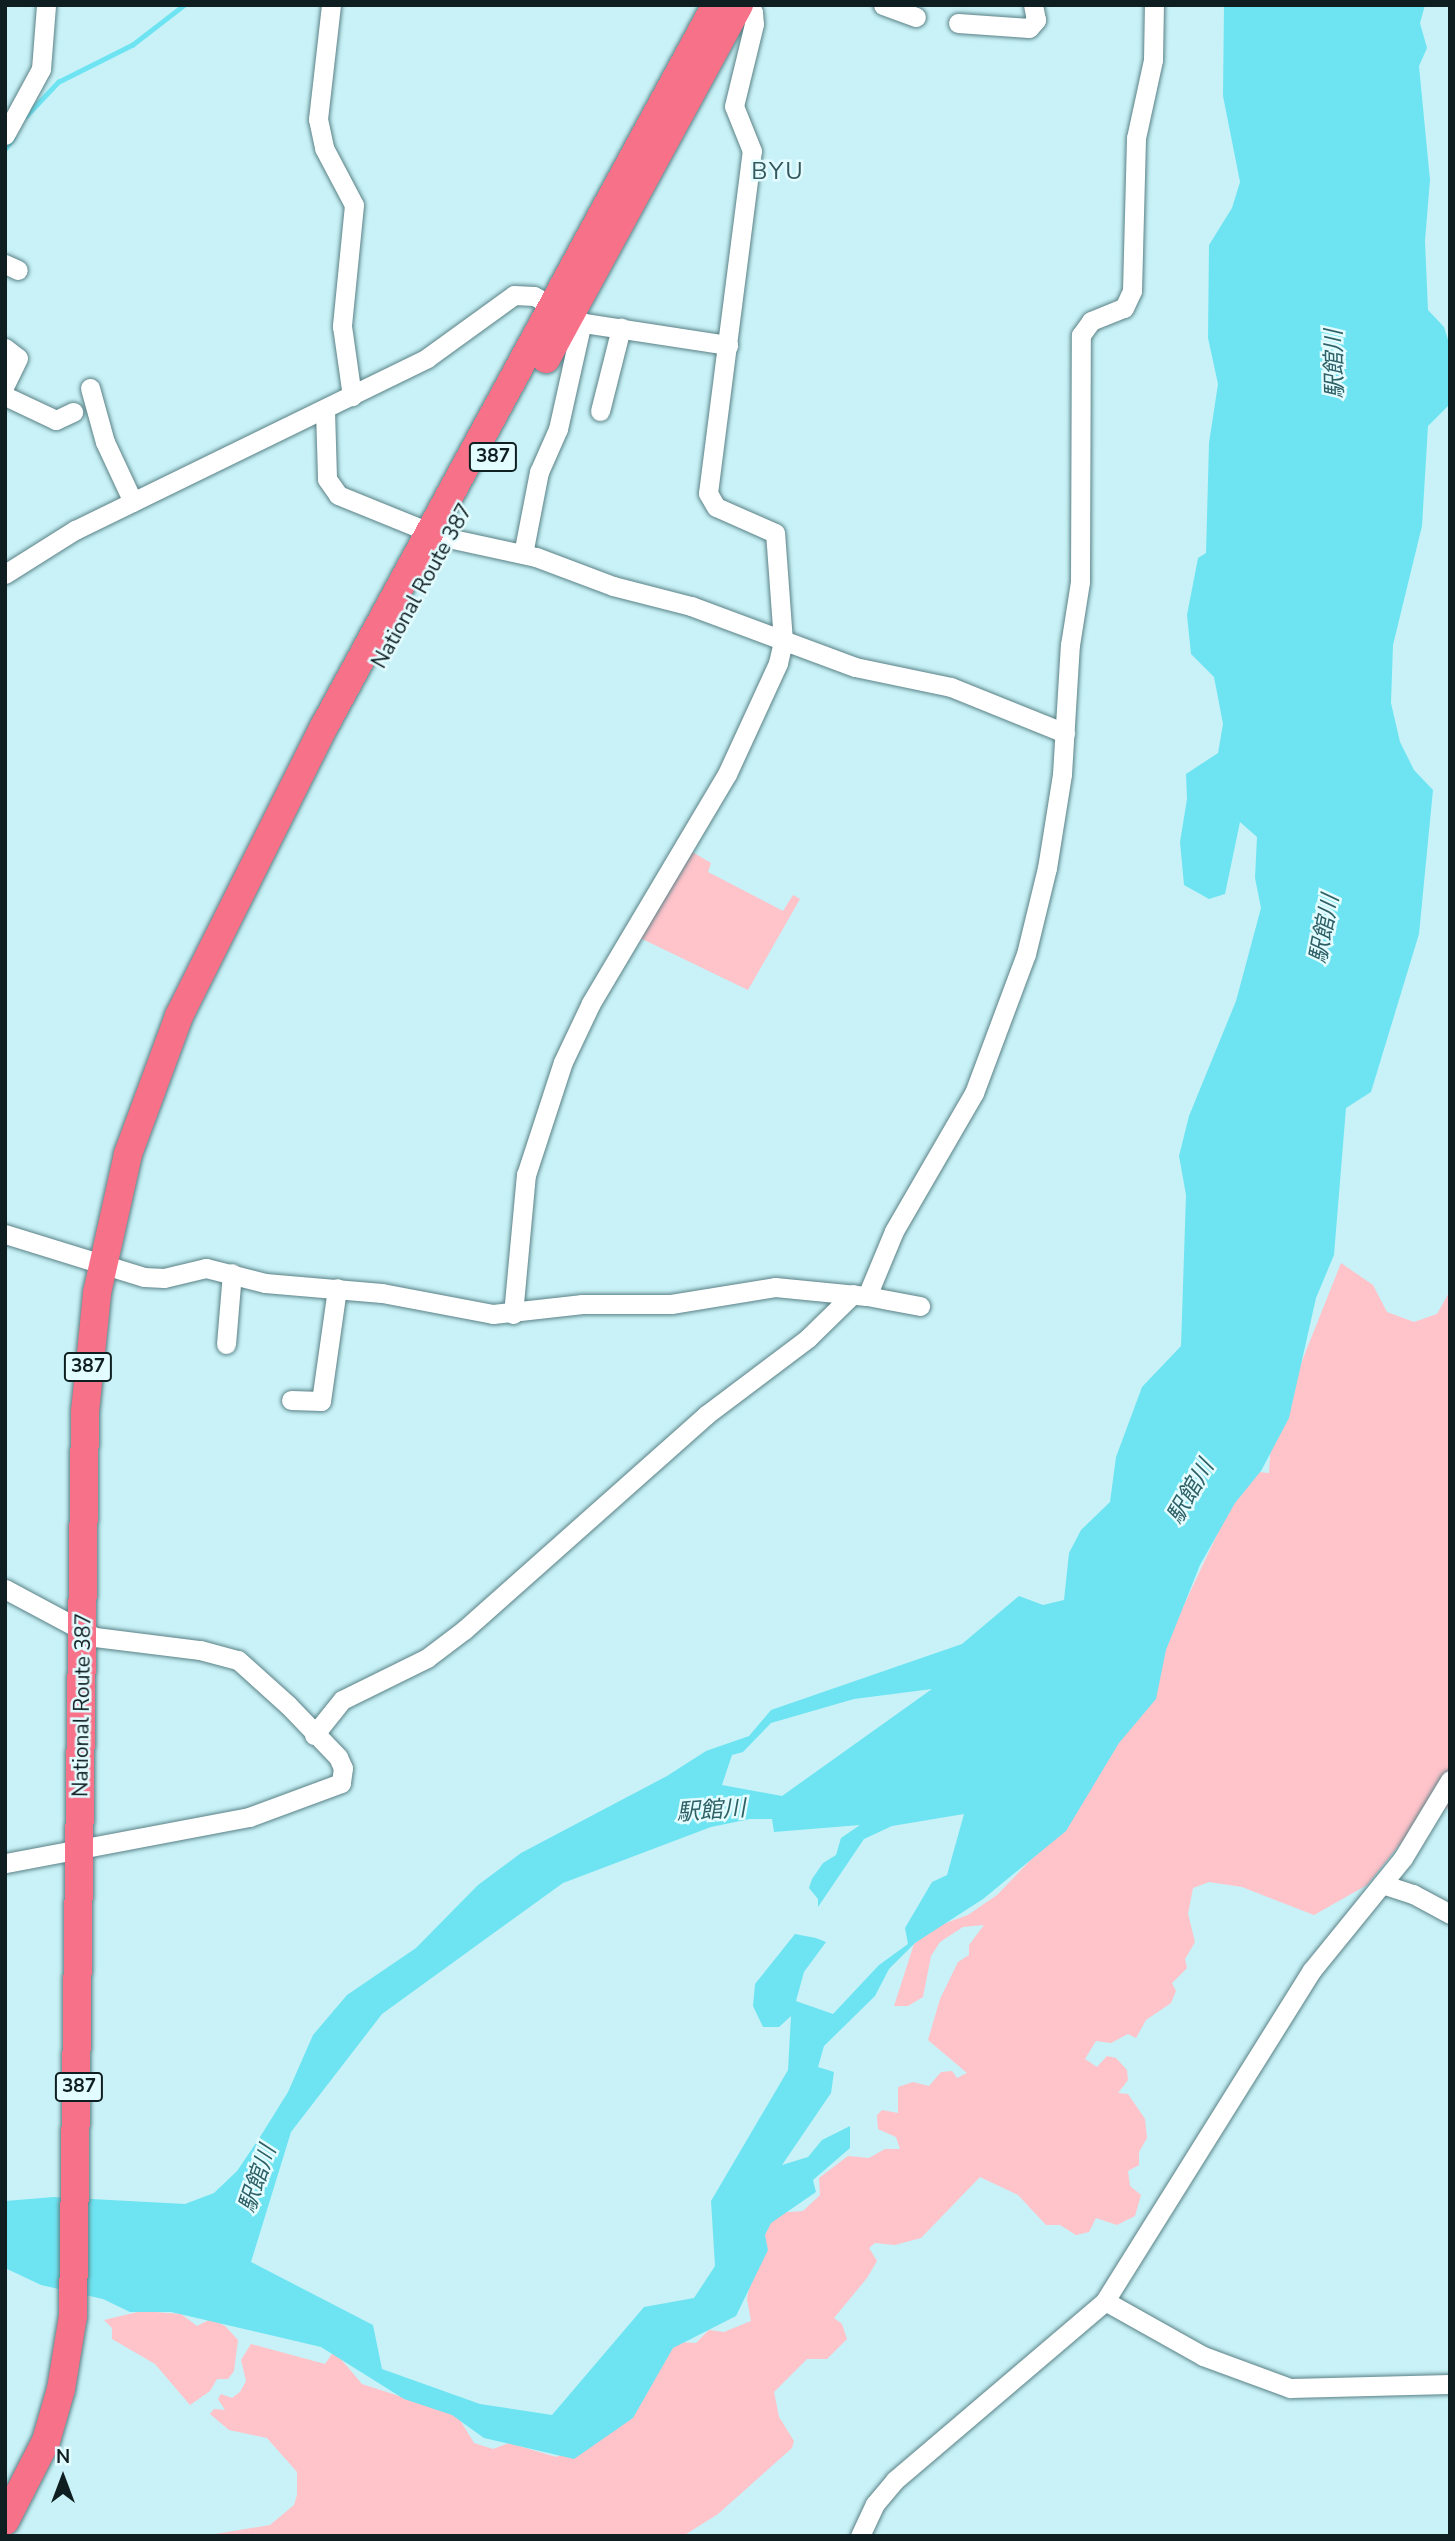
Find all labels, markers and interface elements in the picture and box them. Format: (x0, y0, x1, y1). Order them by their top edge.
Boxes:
district label: BYU (752, 158, 804, 186)
water label: 駅館川 (1321, 329, 1349, 399)
road number: 387 (468, 442, 518, 472)
street label: National Route 387 (366, 499, 478, 673)
water label: 駅館川 (1305, 893, 1345, 965)
road number: 387 (64, 1352, 112, 1382)
water label: 駅館川 (1162, 1455, 1220, 1529)
street label: National Route 387 (68, 1613, 96, 1797)
water label: 駅館川 (676, 1795, 746, 1827)
road number: 387 (55, 2072, 104, 2102)
water label: 駅館川 (234, 2142, 282, 2216)
north arrow (28, 2443, 98, 2513)
text: N (56, 2444, 70, 2470)

